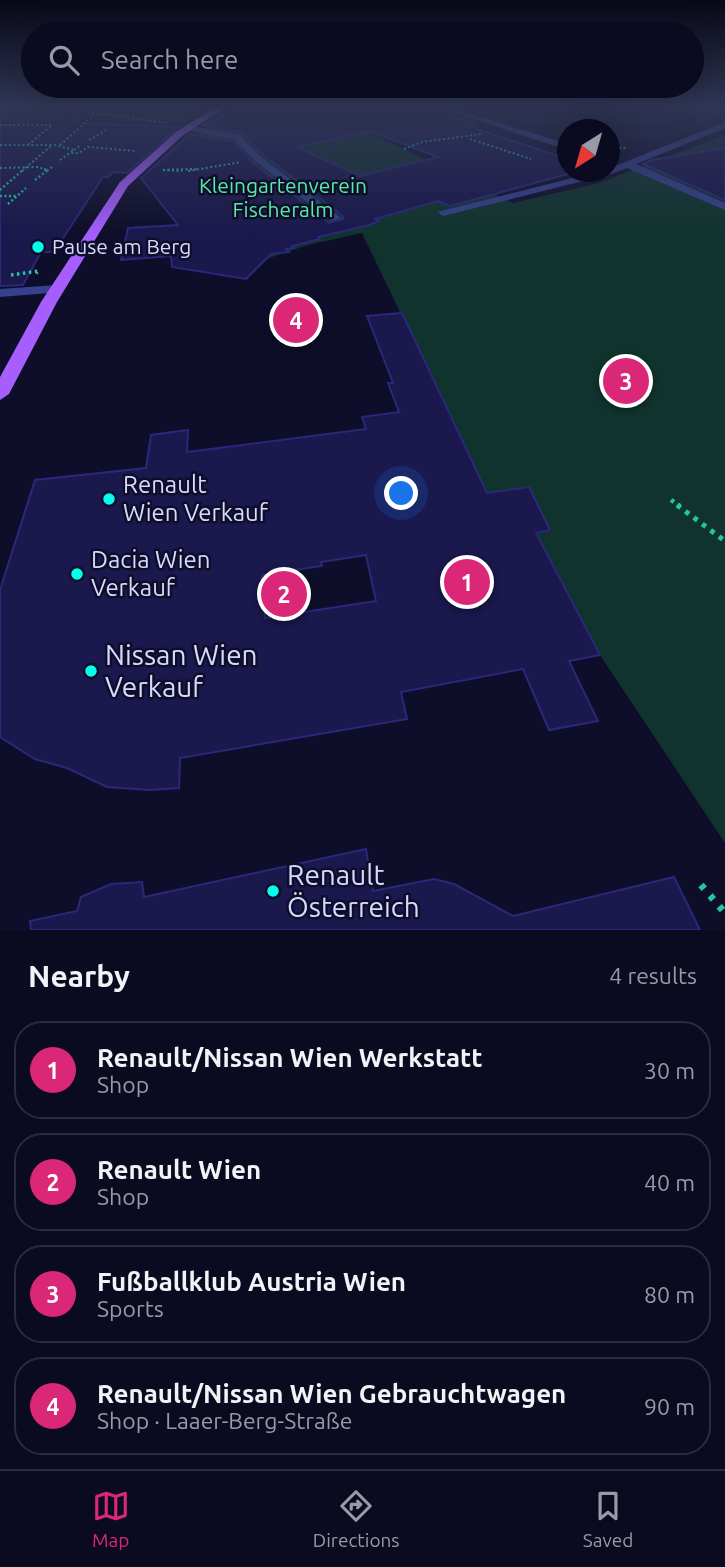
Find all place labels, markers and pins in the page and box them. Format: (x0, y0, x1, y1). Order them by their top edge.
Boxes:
place label: Pause am Berg (52, 234, 191, 258)
marker: Pause am Berg (30, 239, 46, 255)
pin: 4 (273, 294, 319, 346)
pin: 3 (603, 355, 649, 407)
place label: Renault Wien Verkauf (123, 471, 269, 526)
marker: Renault Wien Verkauf (101, 491, 117, 507)
place label: Dacia Wien Verkauf (91, 546, 211, 601)
pin: 1 (444, 556, 490, 608)
marker: Dacia Wien Verkauf (69, 566, 85, 582)
pin: 2 (261, 568, 307, 620)
place label: Nissan Wien Verkauf (105, 639, 258, 702)
marker: Nissan Wien Verkauf (83, 663, 99, 679)
place label: Renault Österreich (287, 859, 420, 922)
marker: Renault Österreich (265, 883, 281, 899)

